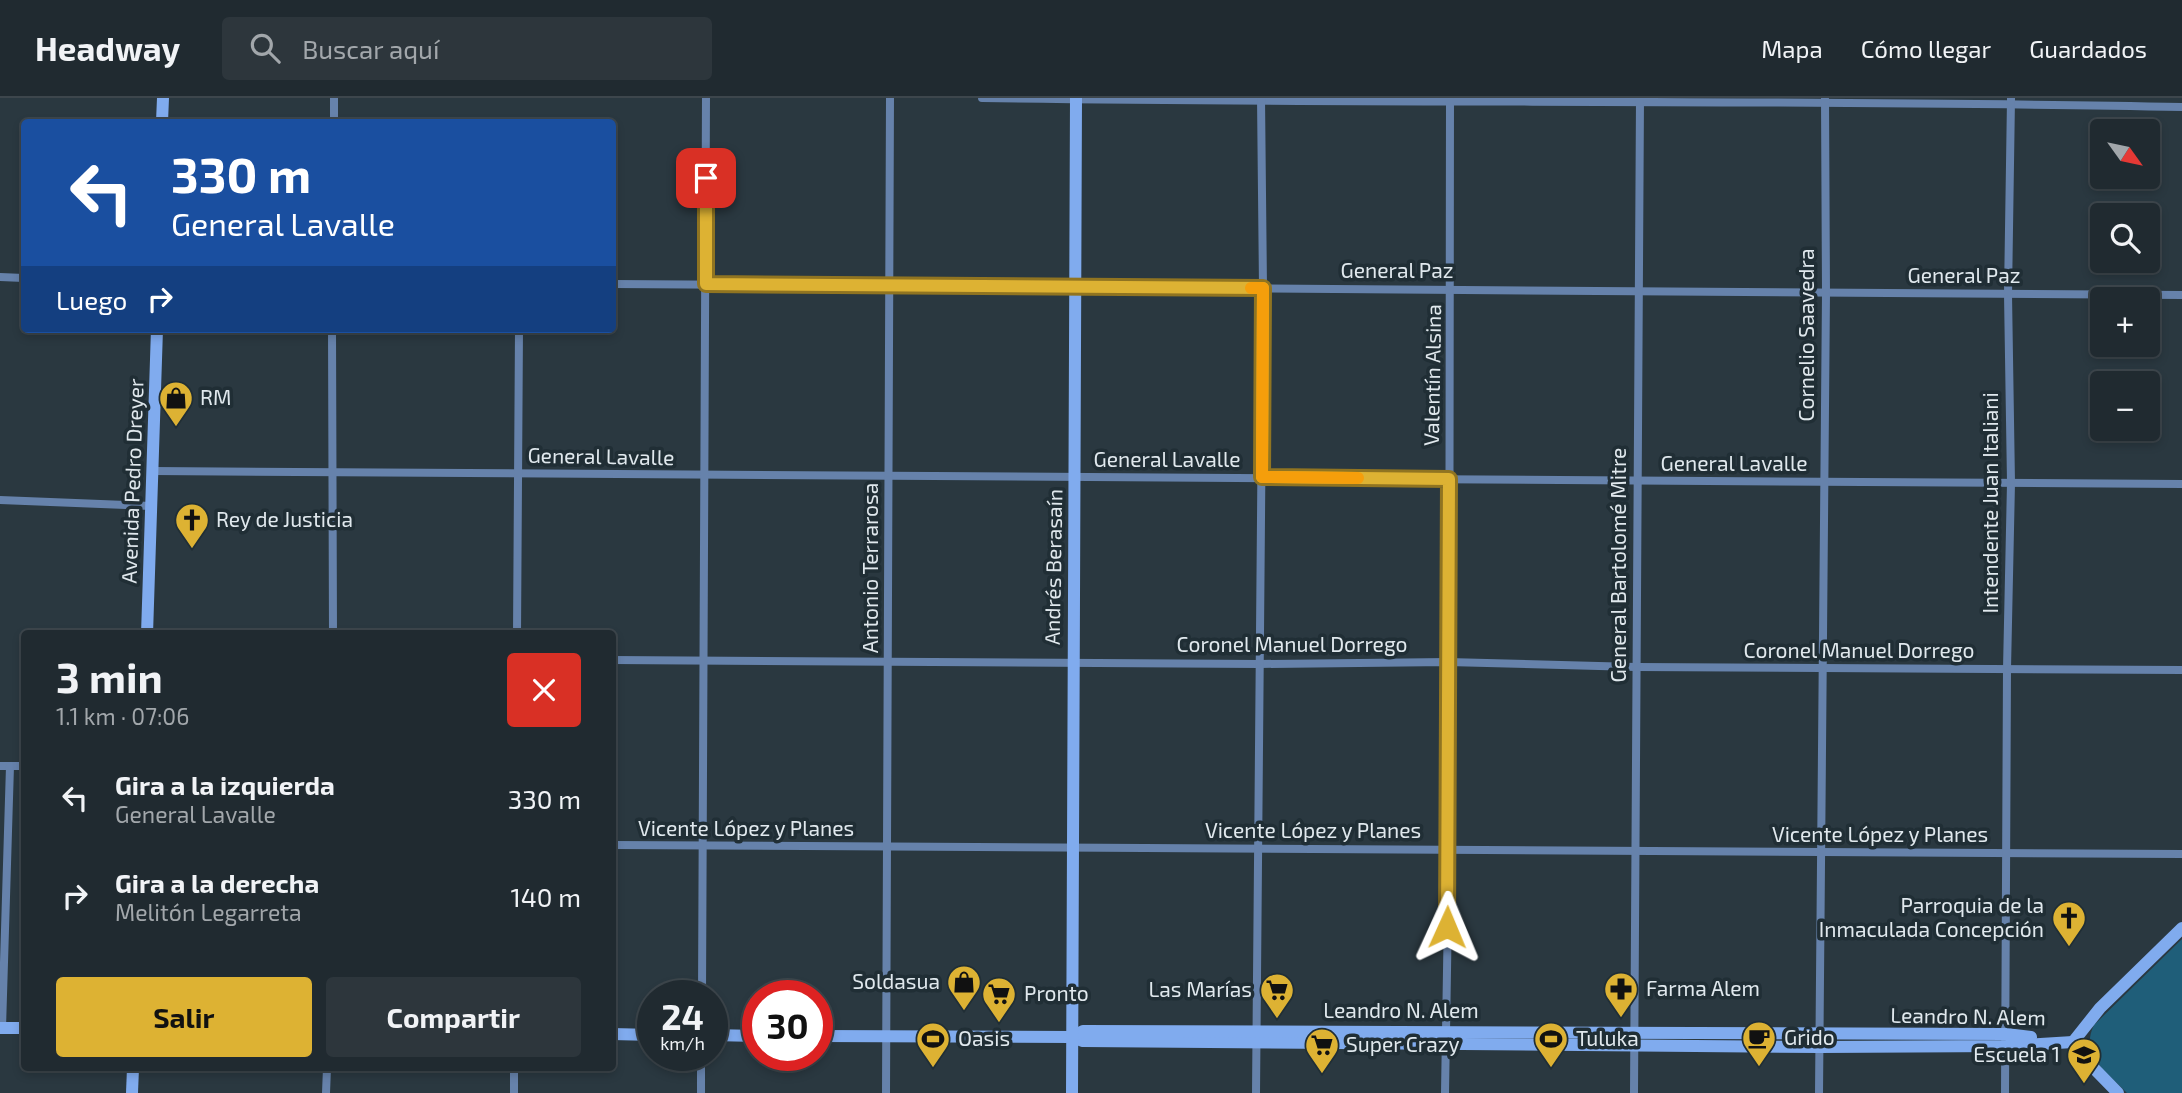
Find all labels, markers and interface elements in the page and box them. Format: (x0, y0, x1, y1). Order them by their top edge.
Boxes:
search box (222, 17, 712, 80)
text: Headway (35, 28, 180, 68)
icon: search (246, 29, 284, 67)
text: Buscar aquí (302, 33, 439, 64)
text: Mapa (1761, 34, 1823, 63)
text: Cómo llegar (1861, 34, 1991, 63)
text: Guardados (2029, 34, 2147, 63)
north arrow (2090, 119, 2160, 189)
map controls (2090, 119, 2160, 441)
text: 330 m (171, 144, 311, 203)
icon: left (56, 147, 147, 238)
pin (676, 148, 736, 208)
icon: arrive (687, 159, 725, 197)
button: search (2090, 203, 2160, 273)
text: General Lavalle (171, 204, 395, 242)
street label: Cornelio Saavedra (1793, 249, 1818, 421)
street label: General Paz (1341, 257, 1453, 282)
street label: General Paz (1908, 262, 2020, 287)
icon: right (141, 280, 179, 318)
text: Luego (56, 284, 127, 315)
button: + (2090, 287, 2160, 357)
street label: Valentín Alsina (1418, 304, 1445, 446)
button: − (2090, 371, 2160, 441)
street label: Avenida Pedro Dreyer (115, 378, 148, 584)
shop icon: RM (157, 379, 195, 428)
place label: RM (200, 384, 231, 409)
street label: Intendente Juan Italiani (1977, 392, 2002, 614)
street label: General Lavalle (527, 442, 675, 469)
street label: General Lavalle (1094, 446, 1240, 471)
street label: General Bartolomé Mitre (1605, 448, 1630, 682)
street label: General Lavalle (1661, 450, 1807, 475)
street label: Antonio Terrarosa (857, 483, 882, 653)
street label: Andrés Berasaín (1039, 489, 1066, 645)
church icon: Rey de Justicia (173, 501, 211, 550)
place label: Rey de Justicia (216, 506, 353, 531)
street label: Coronel Manuel Dorrego (1177, 631, 1407, 656)
street label: Coronel Manuel Dorrego (1744, 637, 1974, 662)
text: 3 min (56, 651, 163, 701)
button: close (507, 653, 581, 727)
text: 1.1 km · 07:06 (56, 702, 189, 730)
text: Gira a la izquierda (115, 769, 335, 800)
icon: left (56, 779, 94, 817)
text: 330 m (508, 783, 581, 814)
text: General Lavalle (115, 800, 276, 828)
street label: Vicente López y Planes (638, 815, 854, 840)
street label: Vicente López y Planes (1205, 817, 1421, 842)
street label: Vicente López y Planes (1772, 821, 1988, 846)
text: Gira a la derecha (115, 867, 319, 898)
icon: right (56, 877, 94, 915)
text: 140 m (510, 881, 581, 912)
position arrow (1410, 890, 1484, 964)
place label: Parroquia de la Inmaculada Concepción (1819, 892, 2044, 941)
text: Melitón Legarreta (115, 898, 302, 926)
church icon: Parroquia de la Inmaculada Concepción (2050, 899, 2088, 948)
shop icon: Soldasua (945, 963, 983, 1012)
place label: Soldasua (852, 968, 940, 993)
pharmacy icon: Farma Alem (1602, 970, 1640, 1019)
supermarket icon: Las Marías (1258, 971, 1296, 1020)
supermarket icon: Pronto (980, 975, 1018, 1024)
place label: Farma Alem (1646, 975, 1760, 1000)
place label: Las Marías (1149, 976, 1252, 1001)
button: Salir (56, 977, 312, 1057)
button: Compartir (326, 977, 581, 1057)
speed limit sign: 30 (742, 980, 833, 1071)
place label: Pronto (1024, 980, 1089, 1005)
text: 24 (661, 995, 704, 1037)
street label: Leandro N. Alem (1323, 997, 1479, 1022)
street label: Leandro N. Alem (1890, 1002, 2046, 1029)
cafe icon: Grido (1740, 1019, 1778, 1068)
sports icon: Oasis (914, 1020, 952, 1069)
sports icon: Tuluka (1532, 1020, 1570, 1069)
place label: Grido (1784, 1024, 1835, 1049)
place label: Oasis (958, 1025, 1010, 1050)
place label: Tuluka (1576, 1025, 1639, 1050)
supermarket icon: Super Crazy (1303, 1026, 1341, 1075)
place label: Super Crazy (1346, 1031, 1460, 1056)
text: km/h (660, 1032, 705, 1054)
school or university icon: Escuela 1 (2065, 1036, 2103, 1085)
place label: Escuela 1 (1973, 1041, 2060, 1066)

